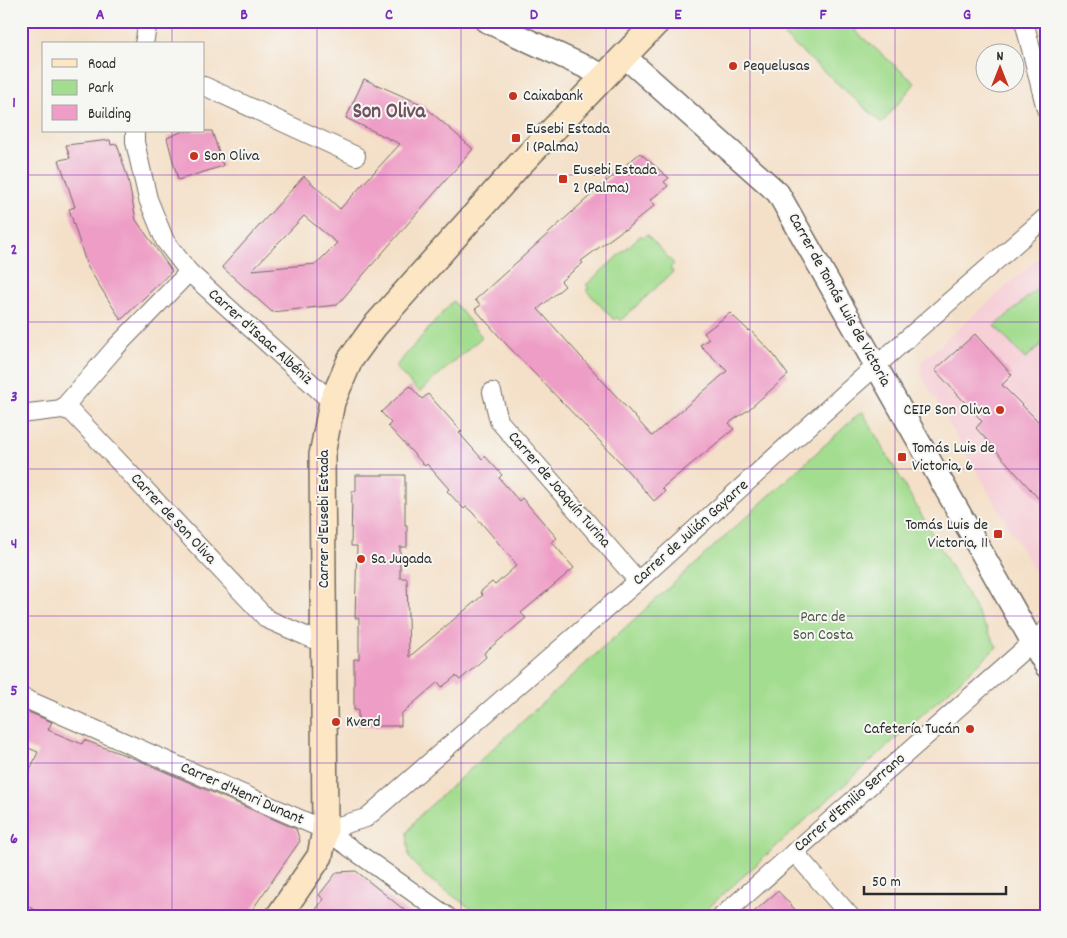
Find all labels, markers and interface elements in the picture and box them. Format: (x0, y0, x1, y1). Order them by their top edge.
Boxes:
text: A (96, 4, 105, 27)
text: B (240, 4, 248, 27)
text: C (385, 4, 393, 27)
text: D (530, 4, 539, 27)
text: E (674, 4, 682, 27)
text: F (819, 4, 827, 27)
text: G (963, 4, 971, 27)
legend (42, 42, 205, 132)
north arrow (974, 42, 1024, 92)
text: N (997, 47, 1004, 67)
text: Road (88, 54, 116, 76)
place label: Pequelusas (743, 55, 810, 78)
marker: Pequelusas (727, 60, 739, 72)
text: Park (88, 78, 114, 100)
place label: Caixabank (523, 85, 583, 108)
marker: Caixabank (507, 90, 519, 102)
text: 1 (12, 92, 16, 115)
district label: Son Oliva (353, 98, 426, 128)
text: Building (88, 104, 131, 126)
place label: Eusebi Estada 1 (Palma) (526, 118, 610, 159)
marker: Eusebi Estada 1 (Palma) (510, 132, 522, 144)
place label: Son Oliva (204, 145, 260, 168)
marker: Son Oliva (188, 150, 200, 162)
place label: Eusebi Estada 2 (Palma) (573, 159, 657, 200)
marker: Eusebi Estada 2 (Palma) (557, 173, 569, 185)
street label: Carrer de Tomás Luis de Victoria (782, 209, 897, 391)
text: 2 (11, 239, 18, 262)
street label: Carrer d'Isaac Albéniz (202, 284, 318, 390)
text: 3 (10, 386, 18, 409)
place label: CEIP Son Oliva (904, 399, 990, 422)
marker: CEIP Son Oliva (994, 404, 1006, 416)
street label: Carrer de Joaquín Turina (502, 427, 616, 554)
place label: Tomás Luis de Victoria, 6 (912, 437, 995, 478)
street label: Carrer d'Eusebi Estada (313, 449, 336, 588)
marker: Tomás Luis de Victoria, 6 (896, 451, 908, 463)
street label: Carrer de Son Oliva (125, 468, 222, 570)
street label: Carrer de Julián Gayarre (628, 475, 754, 591)
place label: Tomás Luis de Victoria, 11 (905, 514, 988, 555)
marker: Tomás Luis de Victoria, 11 (992, 528, 1004, 540)
text: 4 (11, 533, 17, 556)
place label: Sa Jugada (371, 548, 432, 571)
marker: Sa Jugada (355, 553, 367, 565)
park label: Parc de Son Costa (793, 606, 854, 647)
text: 5 (10, 680, 18, 703)
place label: Kverd (346, 711, 381, 734)
marker: Kverd (330, 716, 342, 728)
place label: Cafetería Tucán (864, 718, 960, 741)
marker: Cafetería Tucán (964, 723, 976, 735)
street label: Carrer d'Emilio Serrano (789, 748, 911, 858)
street label: Carrer d'Henri Dunant (177, 756, 308, 832)
text: 6 (10, 828, 18, 851)
scale bar (864, 863, 1007, 895)
text: 50 m (872, 872, 901, 894)

